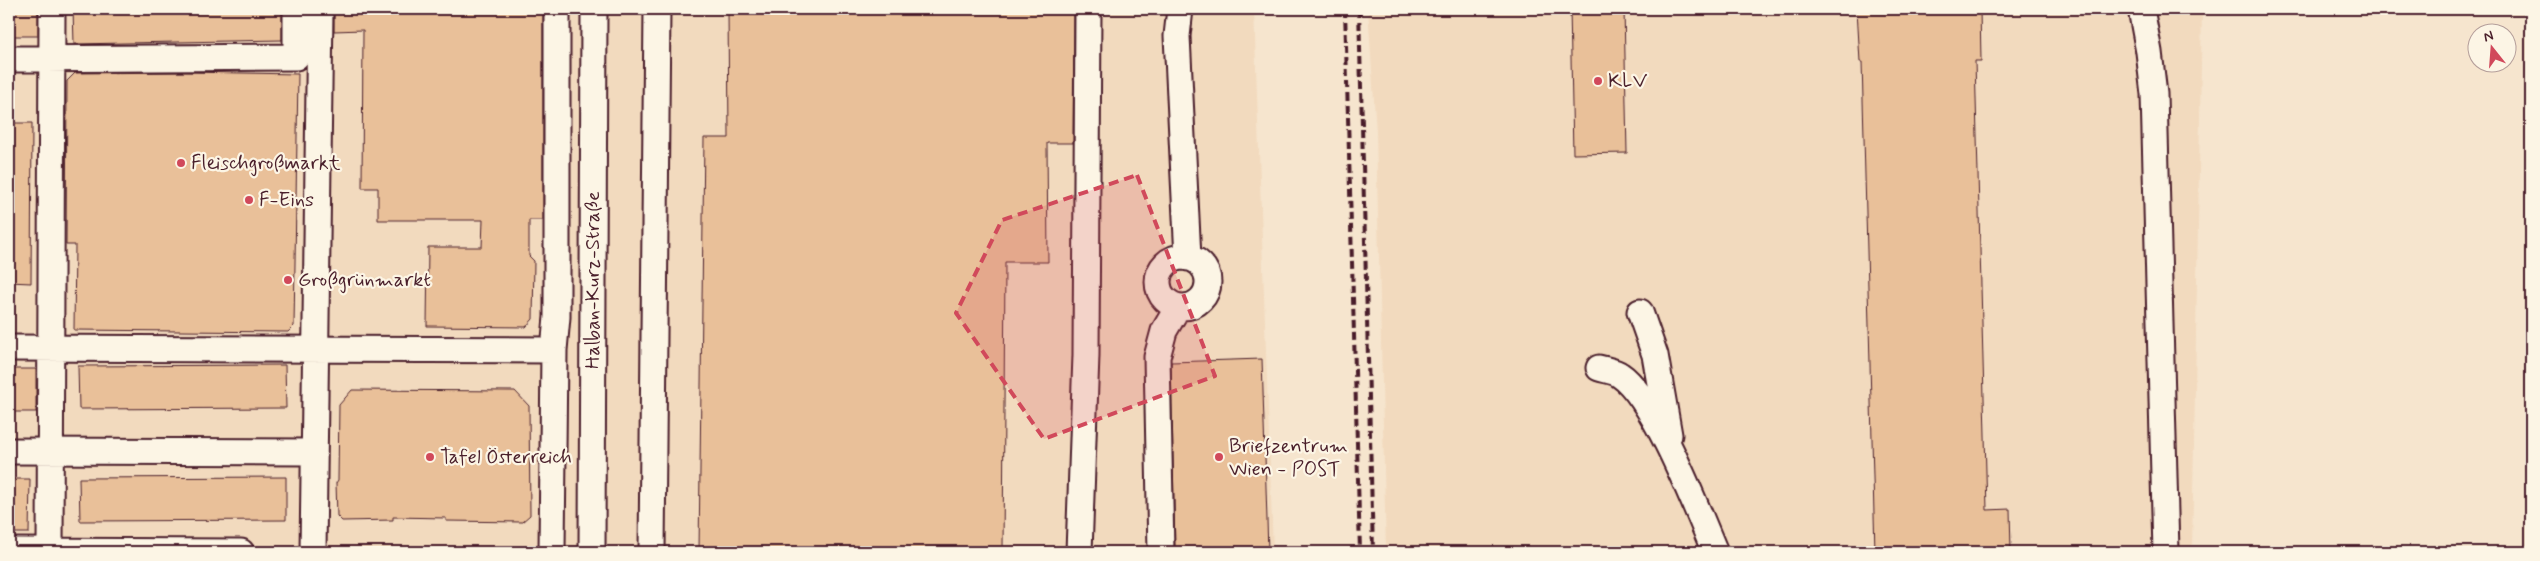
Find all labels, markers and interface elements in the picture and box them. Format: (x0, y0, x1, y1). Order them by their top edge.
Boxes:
north arrow (2468, 22, 2518, 72)
text: N (2481, 27, 2496, 46)
place label: KLV (1608, 68, 1648, 95)
marker: KLV (1592, 75, 1604, 87)
place label: Fleischgroßmarkt (191, 150, 341, 177)
marker: Fleischgroßmarkt (175, 157, 187, 169)
place label: F-Eins (259, 187, 314, 214)
street label: Halban-Kurz-Straße (580, 191, 607, 369)
marker: F-Eins (243, 194, 255, 206)
place label: Großgrünmarkt (298, 267, 431, 294)
marker: Großgrünmarkt (282, 274, 294, 286)
place label: Briefzentrum Wien - POST (1229, 433, 1348, 483)
place label: Tafel Österreich (440, 444, 572, 471)
marker: Tafel Österreich (424, 451, 436, 463)
marker: Briefzentrum Wien - POST (1213, 451, 1225, 463)

